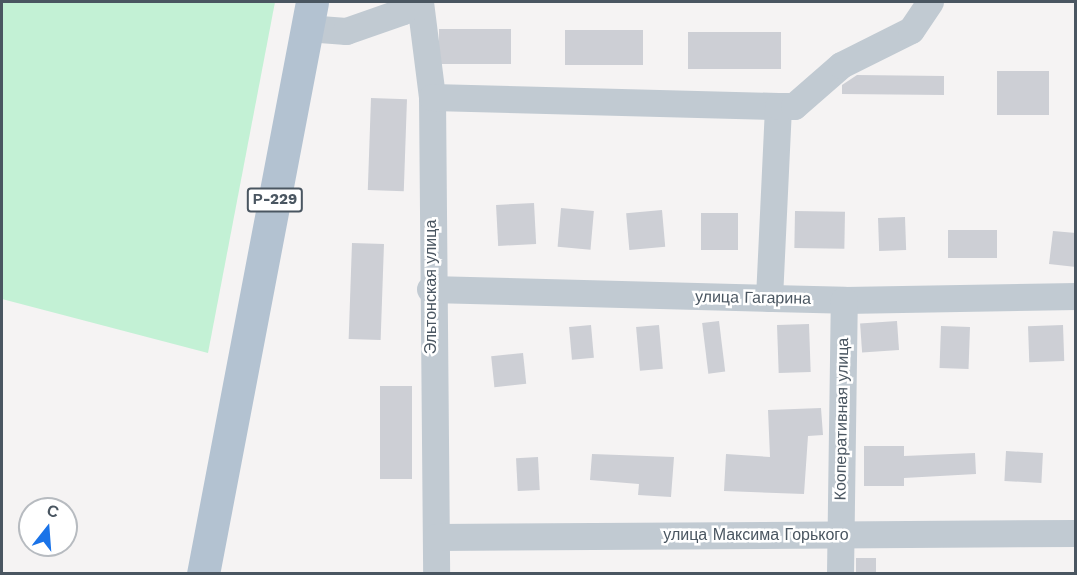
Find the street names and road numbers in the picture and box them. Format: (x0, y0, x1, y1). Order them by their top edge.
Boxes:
road number: Р-229 (246, 188, 304, 212)
street label: Эльтонская улица (421, 220, 441, 354)
street label: улица Гагарина (695, 287, 811, 309)
street label: Кооперативная улица (831, 337, 853, 501)
street label: улица Максима Горького (663, 525, 849, 545)

